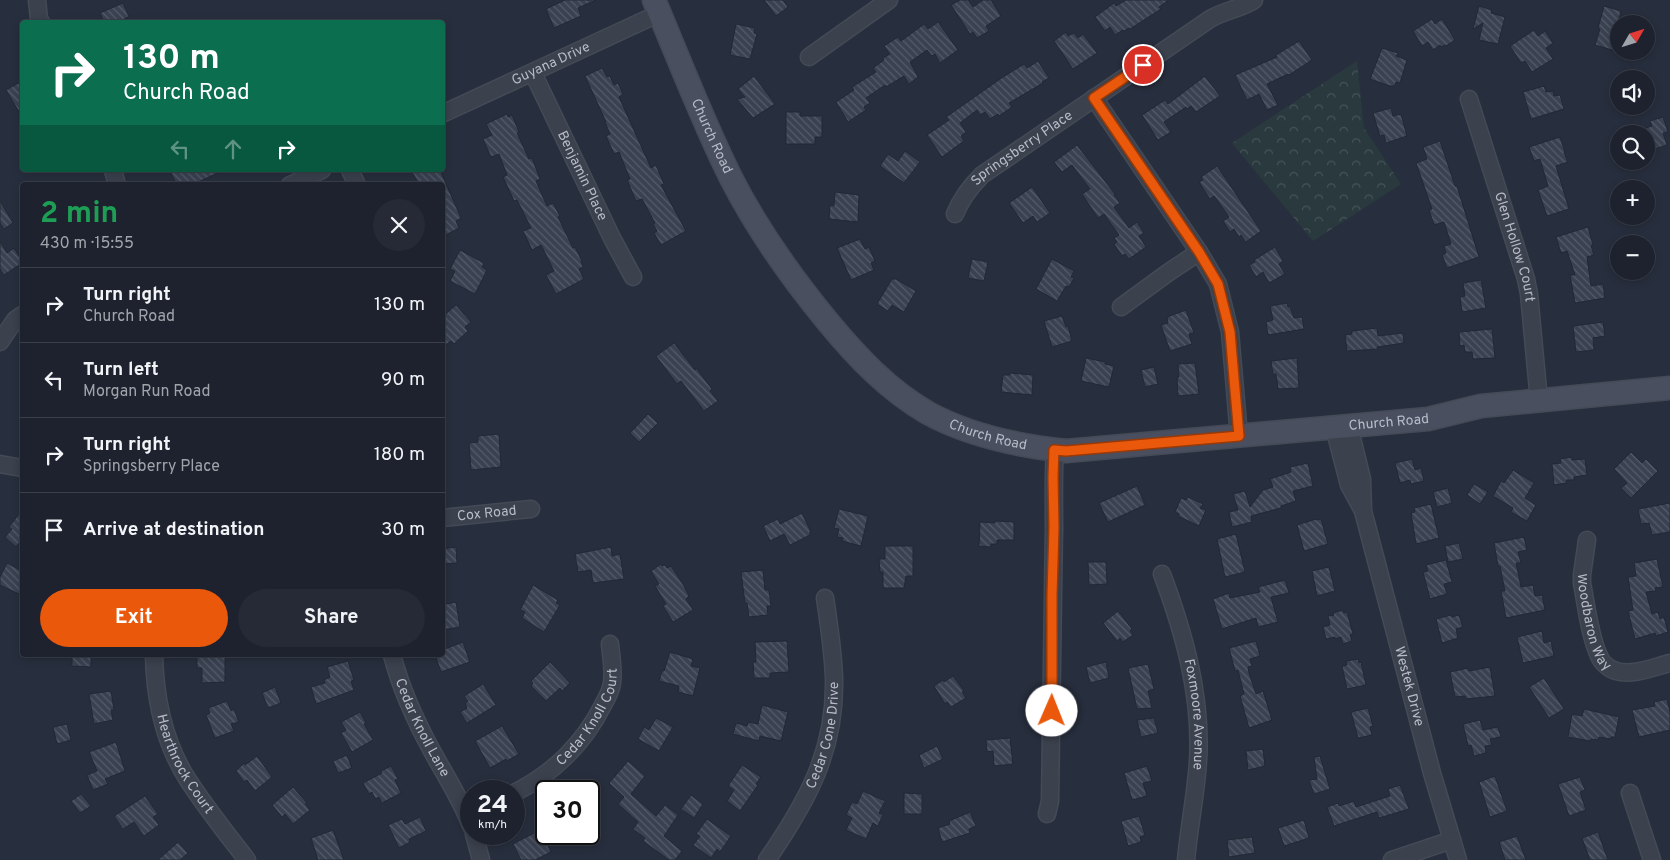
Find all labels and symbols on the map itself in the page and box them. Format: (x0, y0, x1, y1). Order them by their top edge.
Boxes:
north arrow (1610, 15, 1655, 60)
street label: Guyana Drive (509, 38, 593, 89)
pin (1122, 44, 1164, 86)
street label: Church Road (687, 96, 736, 177)
street label: Springsberry Place (968, 107, 1076, 189)
street label: Benjamin Place (553, 128, 611, 224)
street label: Glen Hollow Court (1490, 190, 1538, 303)
street label: Church Road (1348, 410, 1430, 434)
street label: Church Road (946, 416, 1028, 454)
street label: Cox Road (456, 502, 517, 525)
street label: Woodbaron Way (1574, 573, 1615, 675)
street label: Westek Drive (1391, 645, 1428, 728)
street label: Foxmoore Avenue (1180, 657, 1207, 771)
street label: Cedar Knoll Court (553, 668, 621, 770)
street label: Cedar Knoll Lane (391, 676, 453, 780)
street label: Cedar Cone Drive (802, 682, 843, 792)
position arrow (1025, 684, 1077, 736)
street label: Hearthrock Court (153, 712, 217, 817)
speed limit sign: 30 (535, 780, 600, 845)

